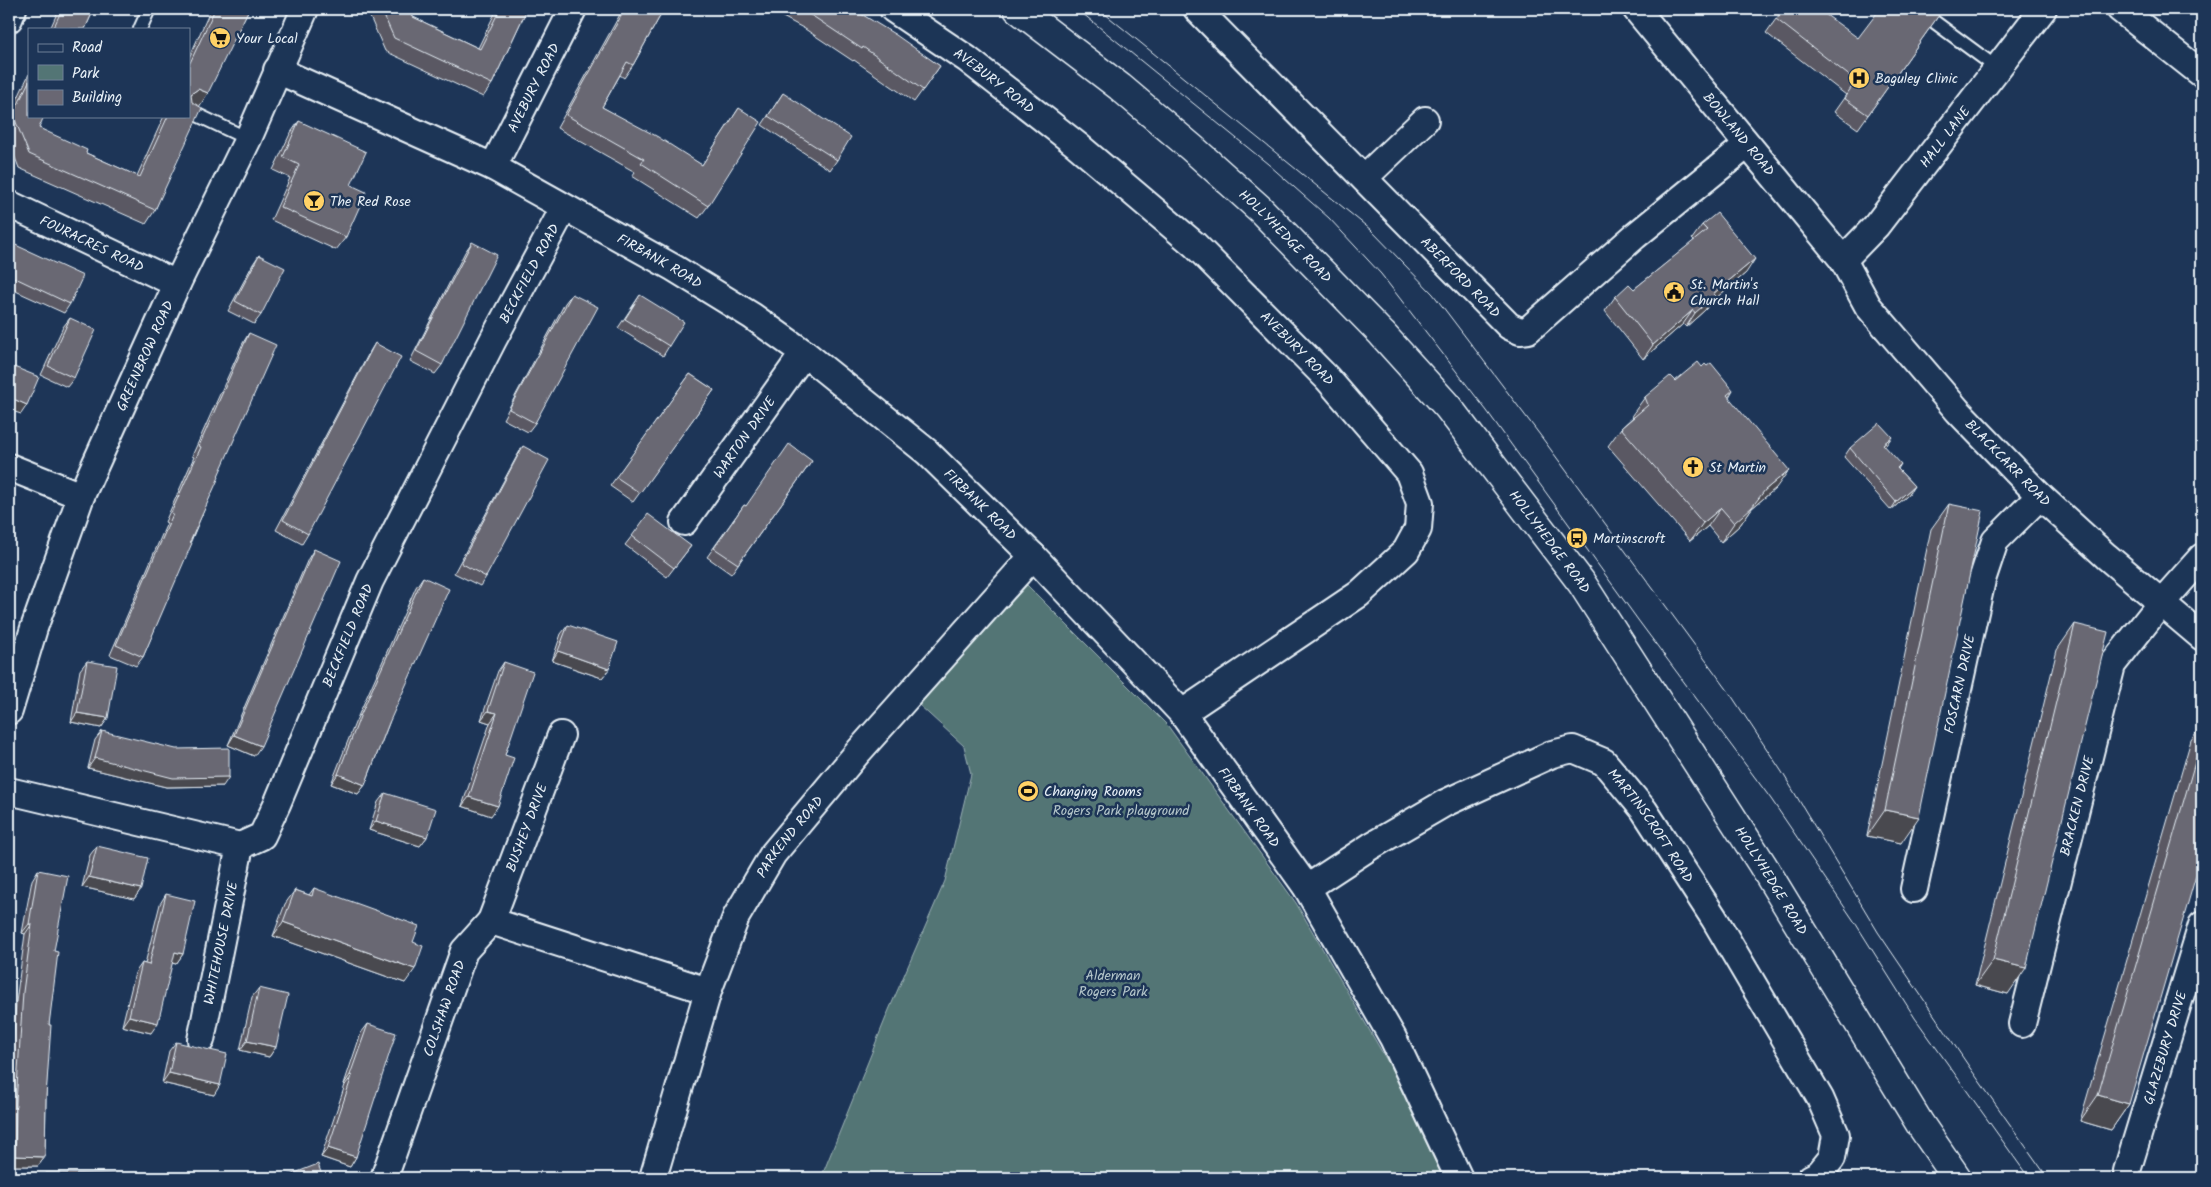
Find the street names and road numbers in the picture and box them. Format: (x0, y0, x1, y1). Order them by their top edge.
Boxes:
street label: AVEBURY ROAD (502, 40, 566, 137)
street label: AVEBURY ROAD (949, 43, 1039, 120)
street label: BOWLAND ROAD (1697, 88, 1780, 181)
street label: HALL LANE (1915, 101, 1977, 173)
street label: HOLLYHEDGE ROAD (1233, 185, 1336, 288)
street label: FOURACRES ROAD (36, 210, 147, 279)
street label: BECKFIELD ROAD (494, 220, 566, 327)
street label: FIRBANK ROAD (613, 228, 706, 295)
street label: ABERFORD ROAD (1415, 232, 1505, 323)
street label: GREENBROW ROAD (111, 297, 180, 415)
street label: AVEBURY ROAD (1254, 306, 1339, 391)
street label: WARTON DRIVE (708, 392, 782, 483)
street label: BLACKCARR ROAD (1959, 414, 2055, 513)
street label: FIRBANK ROAD (938, 464, 1021, 546)
street label: HOLLYHEDGE ROAD (1503, 486, 1596, 598)
street label: BECKFIELD ROAD (317, 580, 380, 691)
street label: FOSCARN DRIVE (1939, 632, 1982, 736)
street label: BRACKEN DRIVE (2055, 753, 2101, 859)
street label: FIRBANK ROAD (1212, 763, 1285, 853)
street label: MARTINSCROFT ROAD (1602, 764, 1698, 888)
street label: BUSHEY DRIVE (500, 780, 554, 875)
street label: PARKEND ROAD (751, 791, 829, 882)
street label: HOLLYHEDGE ROAD (1728, 822, 1813, 940)
street label: WHITEHOUSE DRIVE (198, 879, 245, 1007)
street label: COLSHAW ROAD (418, 957, 472, 1060)
street label: GLAZEBURY DRIVE (2138, 987, 2194, 1108)

